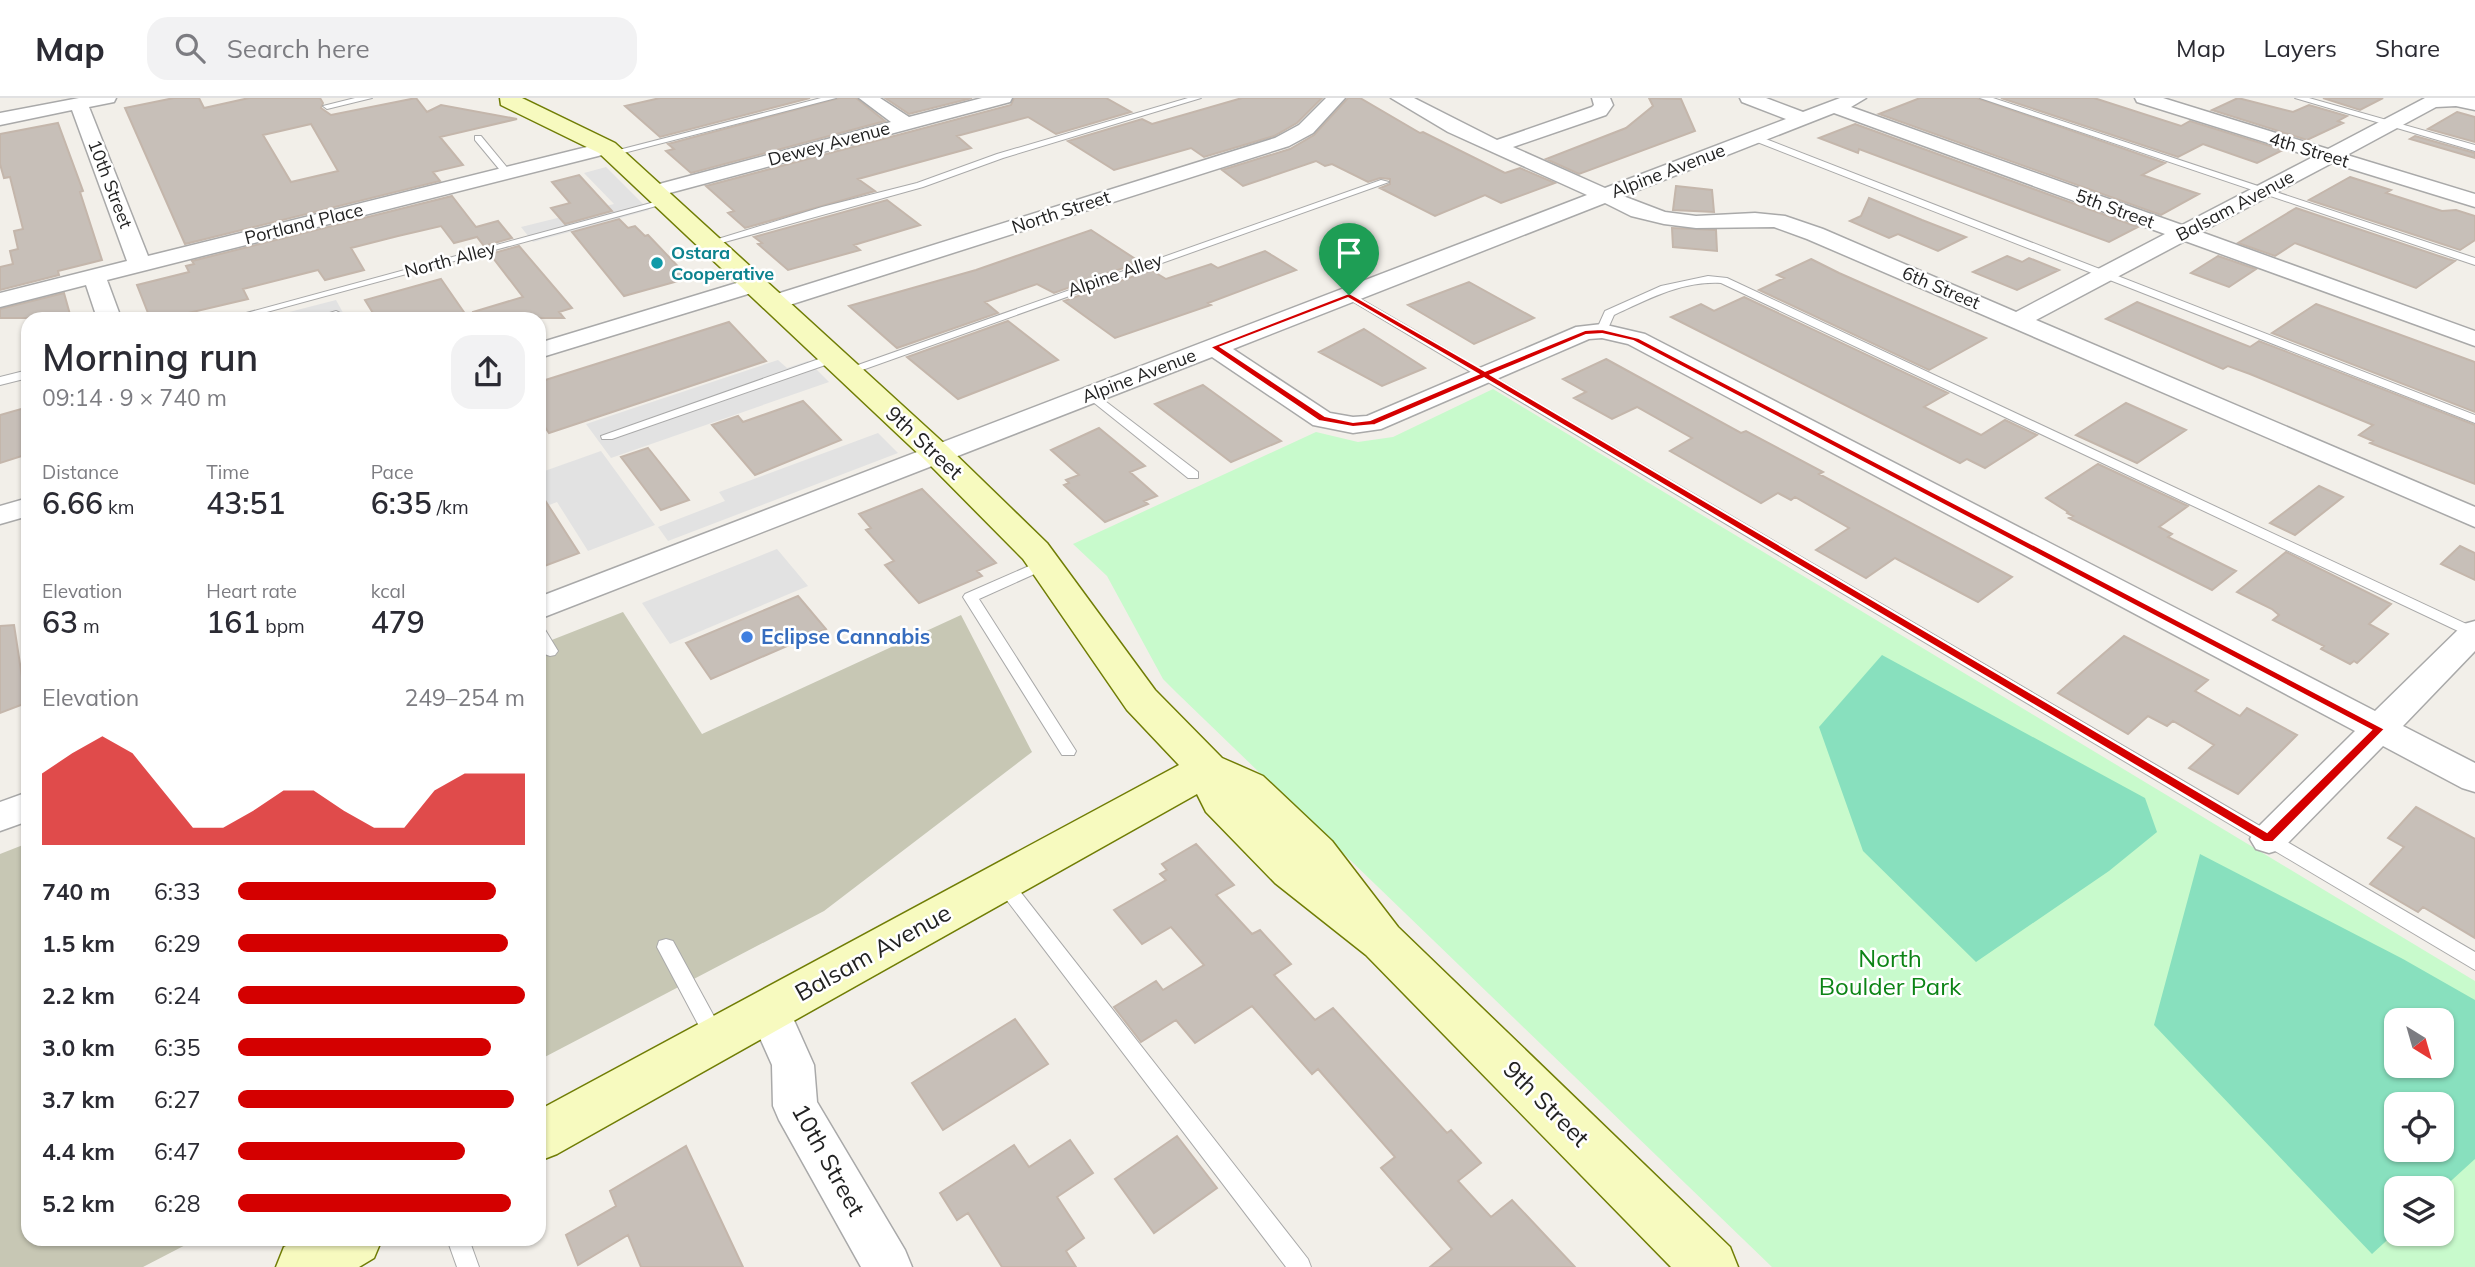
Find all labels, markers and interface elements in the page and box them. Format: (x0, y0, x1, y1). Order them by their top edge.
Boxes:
search box (147, 17, 637, 80)
text: Map (35, 28, 105, 69)
icon: search (171, 29, 209, 67)
text: Search here (227, 32, 370, 65)
text: Map (2176, 33, 2225, 63)
text: Layers (2263, 33, 2337, 63)
text: Share (2375, 33, 2440, 63)
street label: Dewey Avenue (765, 116, 892, 171)
street label: 4th Street (2267, 127, 2352, 173)
street label: 10th Street (83, 136, 138, 231)
street label: Alpine Avenue (1608, 138, 1728, 203)
street label: Balsam Avenue (2172, 165, 2298, 246)
street label: 5th Street (2073, 184, 2158, 233)
street label: North Street (1009, 185, 1113, 238)
street label: Portland Place (242, 198, 366, 249)
pin (1319, 223, 1379, 295)
icon: arrive (1330, 234, 1368, 272)
street label: North Alley (402, 236, 498, 283)
place label: Ostara Cooperative (671, 241, 774, 285)
street label: Alpine Alley (1064, 247, 1166, 301)
marker: Ostara Cooperative (649, 255, 665, 271)
street label: 6th Street (1899, 261, 1983, 314)
text: Morning run (42, 333, 258, 381)
button: share (451, 335, 525, 409)
street label: Alpine Avenue (1079, 343, 1199, 408)
text: 09:14 · 9 × 740 m (42, 383, 227, 412)
street label: 9th Street (881, 400, 969, 484)
text: Distance (42, 460, 119, 484)
text: Time (206, 460, 249, 484)
text: Pace (371, 460, 414, 484)
text: 6.66 (42, 484, 103, 522)
text: 43:51 (206, 484, 285, 522)
text: 6:35 (371, 484, 432, 522)
text: km (103, 495, 135, 519)
text: /km (432, 495, 469, 519)
text: Elevation (42, 579, 122, 603)
text: Heart rate (206, 579, 297, 603)
text: kcal (371, 579, 405, 603)
text: 63 (42, 603, 78, 641)
text: 161 (206, 603, 260, 641)
text: 479 (371, 603, 425, 641)
text: m (78, 614, 100, 638)
text: bpm (260, 614, 305, 638)
place label: Eclipse Cannabis (761, 623, 930, 649)
marker: Eclipse Cannabis (739, 629, 755, 645)
text: Elevation (42, 683, 139, 712)
text: 249–254 m (404, 683, 525, 712)
text: 740 m (42, 877, 110, 906)
text: 6:33 (154, 877, 201, 906)
street label: Balsam Avenue (789, 897, 956, 1007)
text: 1.5 km (42, 929, 115, 958)
text: 6:29 (154, 929, 201, 958)
park label: North Boulder Park (1819, 943, 1962, 1001)
text: 2.2 km (42, 981, 115, 1010)
text: 6:24 (154, 981, 201, 1010)
north arrow (2384, 1008, 2454, 1078)
map controls (2384, 1008, 2454, 1246)
text: 3.0 km (42, 1033, 115, 1062)
text: 6:35 (154, 1033, 201, 1062)
street label: 9th Street (1497, 1054, 1596, 1153)
text: 3.7 km (42, 1085, 115, 1114)
text: 6:27 (154, 1085, 201, 1114)
button: locate (2384, 1092, 2454, 1162)
street label: 10th Street (786, 1098, 872, 1221)
text: 4.4 km (42, 1137, 115, 1166)
text: 6:47 (154, 1137, 201, 1166)
button: layers (2384, 1176, 2454, 1246)
text: 5.2 km (42, 1189, 115, 1218)
text: 6:28 (154, 1189, 201, 1218)

